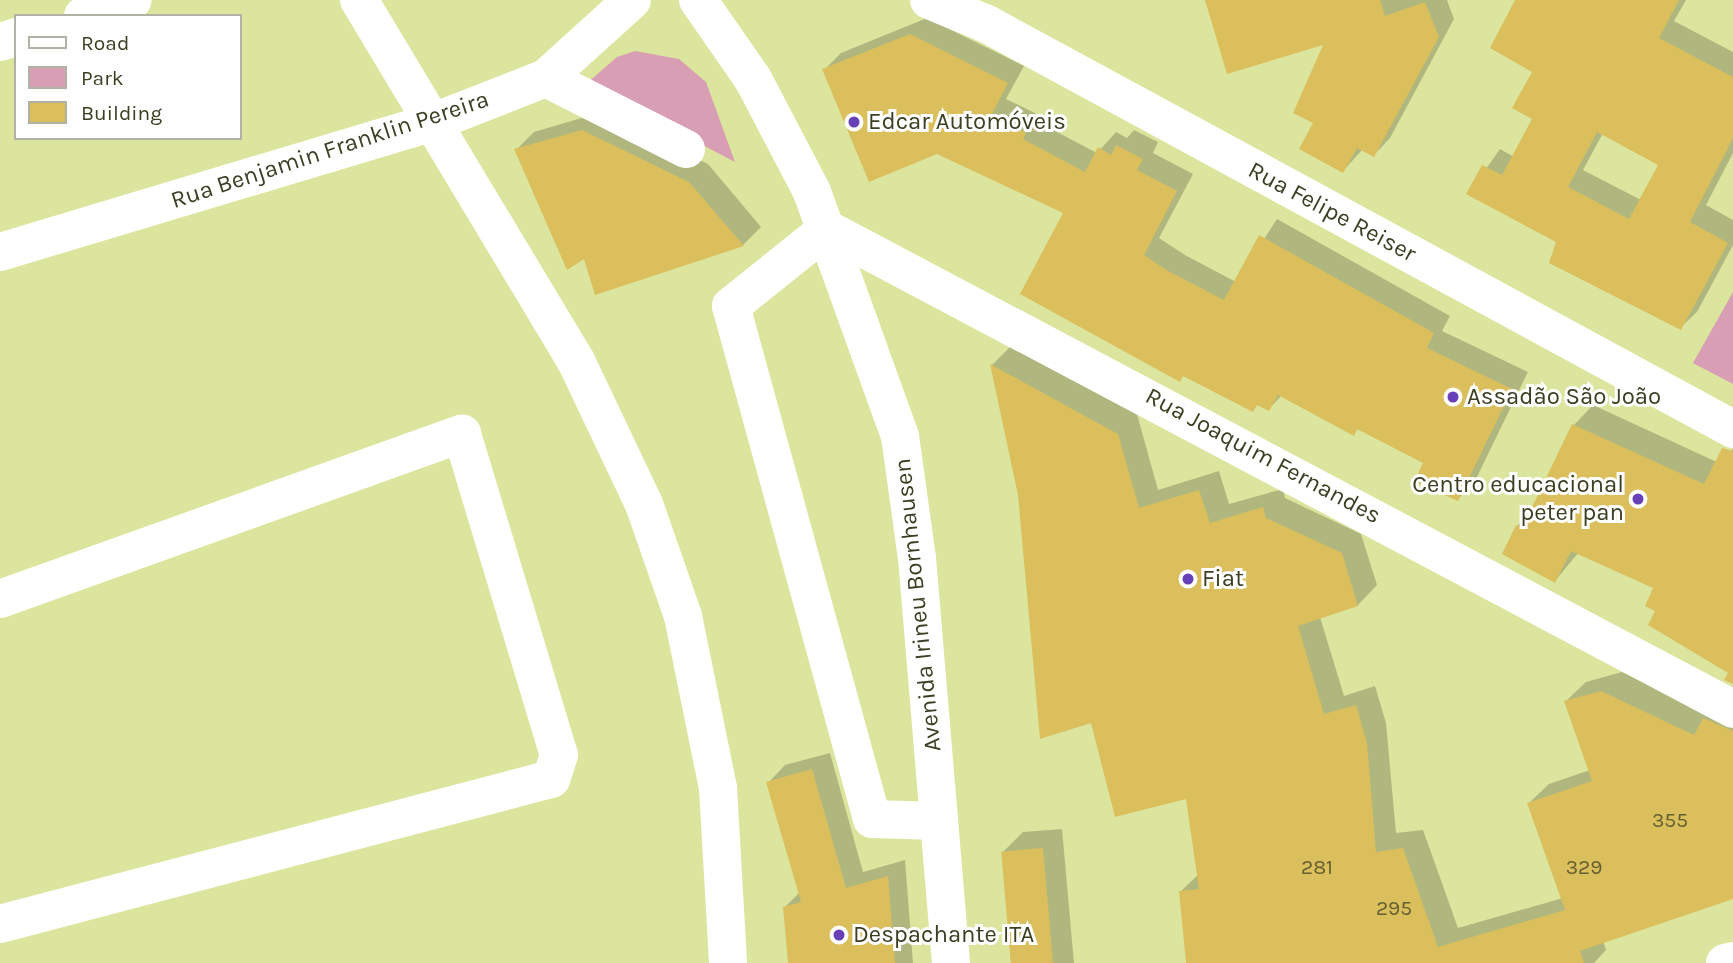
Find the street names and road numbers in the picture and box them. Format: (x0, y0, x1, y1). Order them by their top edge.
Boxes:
street label: Rua Benjamin Franklin Pereira (167, 85, 493, 215)
street label: Rua Felipe Reiser (1243, 156, 1421, 268)
street label: Rua Joaquim Fernandes (1140, 382, 1386, 530)
street label: Avenida Irineu Bornhausen (888, 457, 948, 753)

